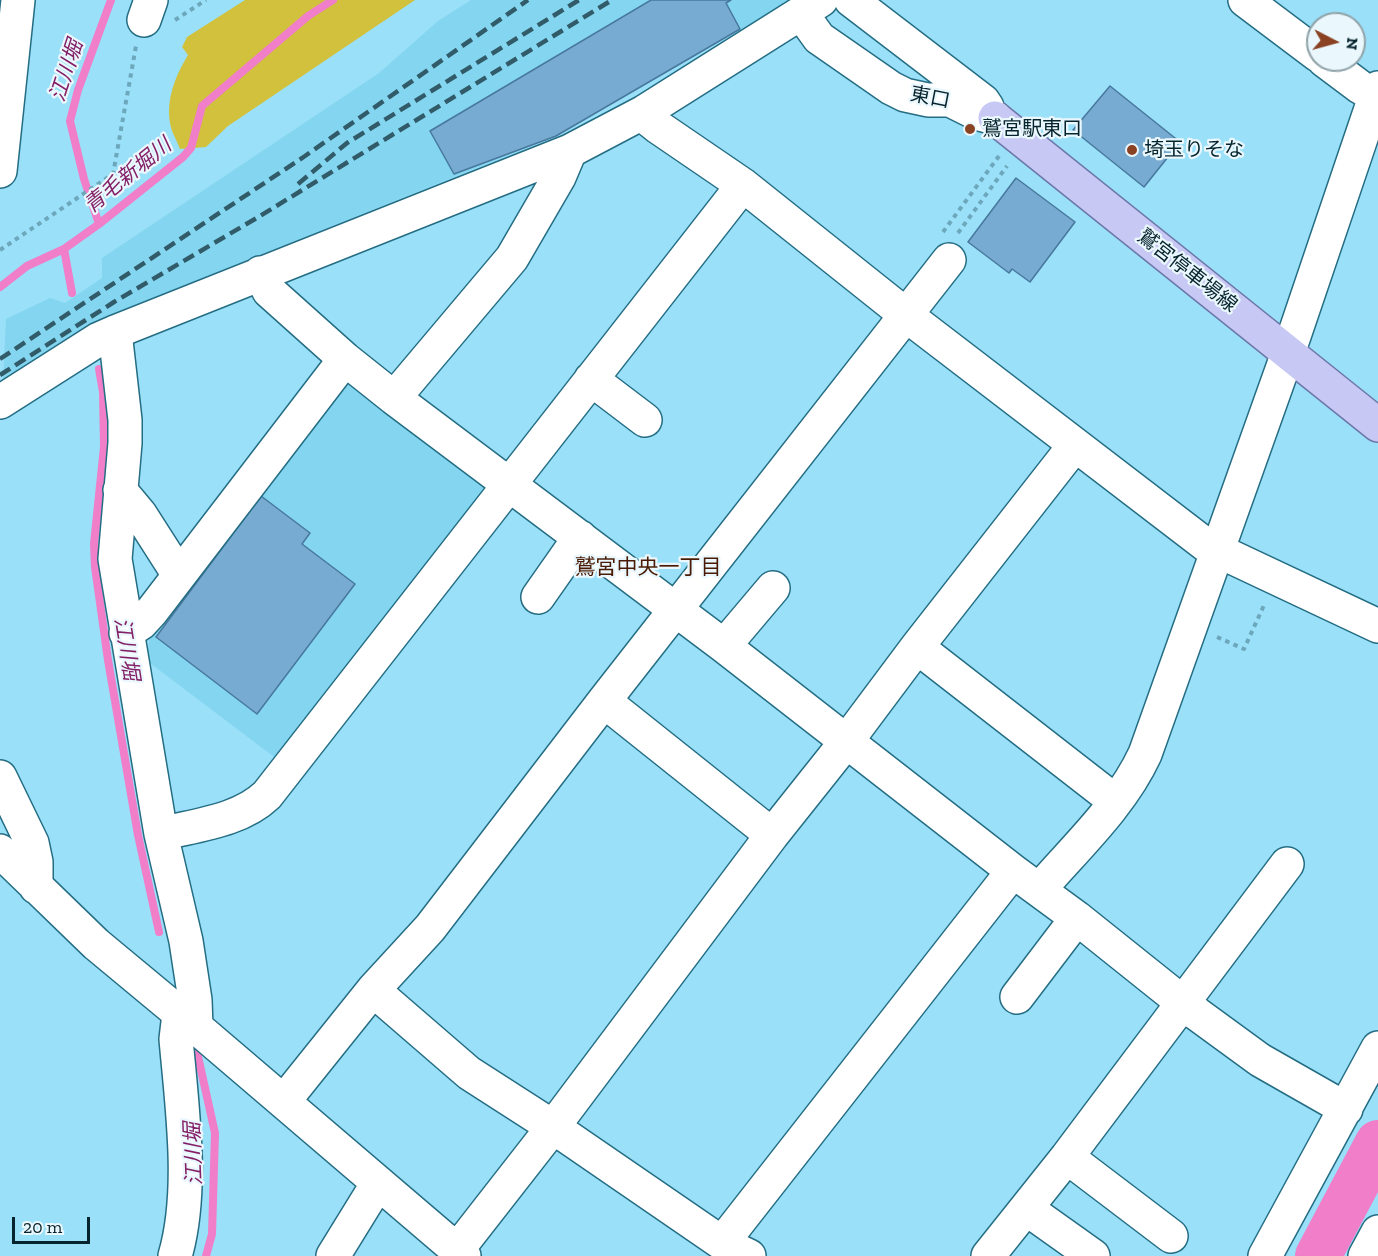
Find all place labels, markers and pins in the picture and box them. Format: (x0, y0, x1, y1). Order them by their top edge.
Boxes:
place label: 鷲宮駅東口 (982, 117, 1082, 141)
marker: 鷲宮駅東口 (963, 122, 977, 136)
place label: 埼玉りそな (1144, 138, 1244, 162)
marker: 埼玉りそな (1125, 143, 1139, 157)

